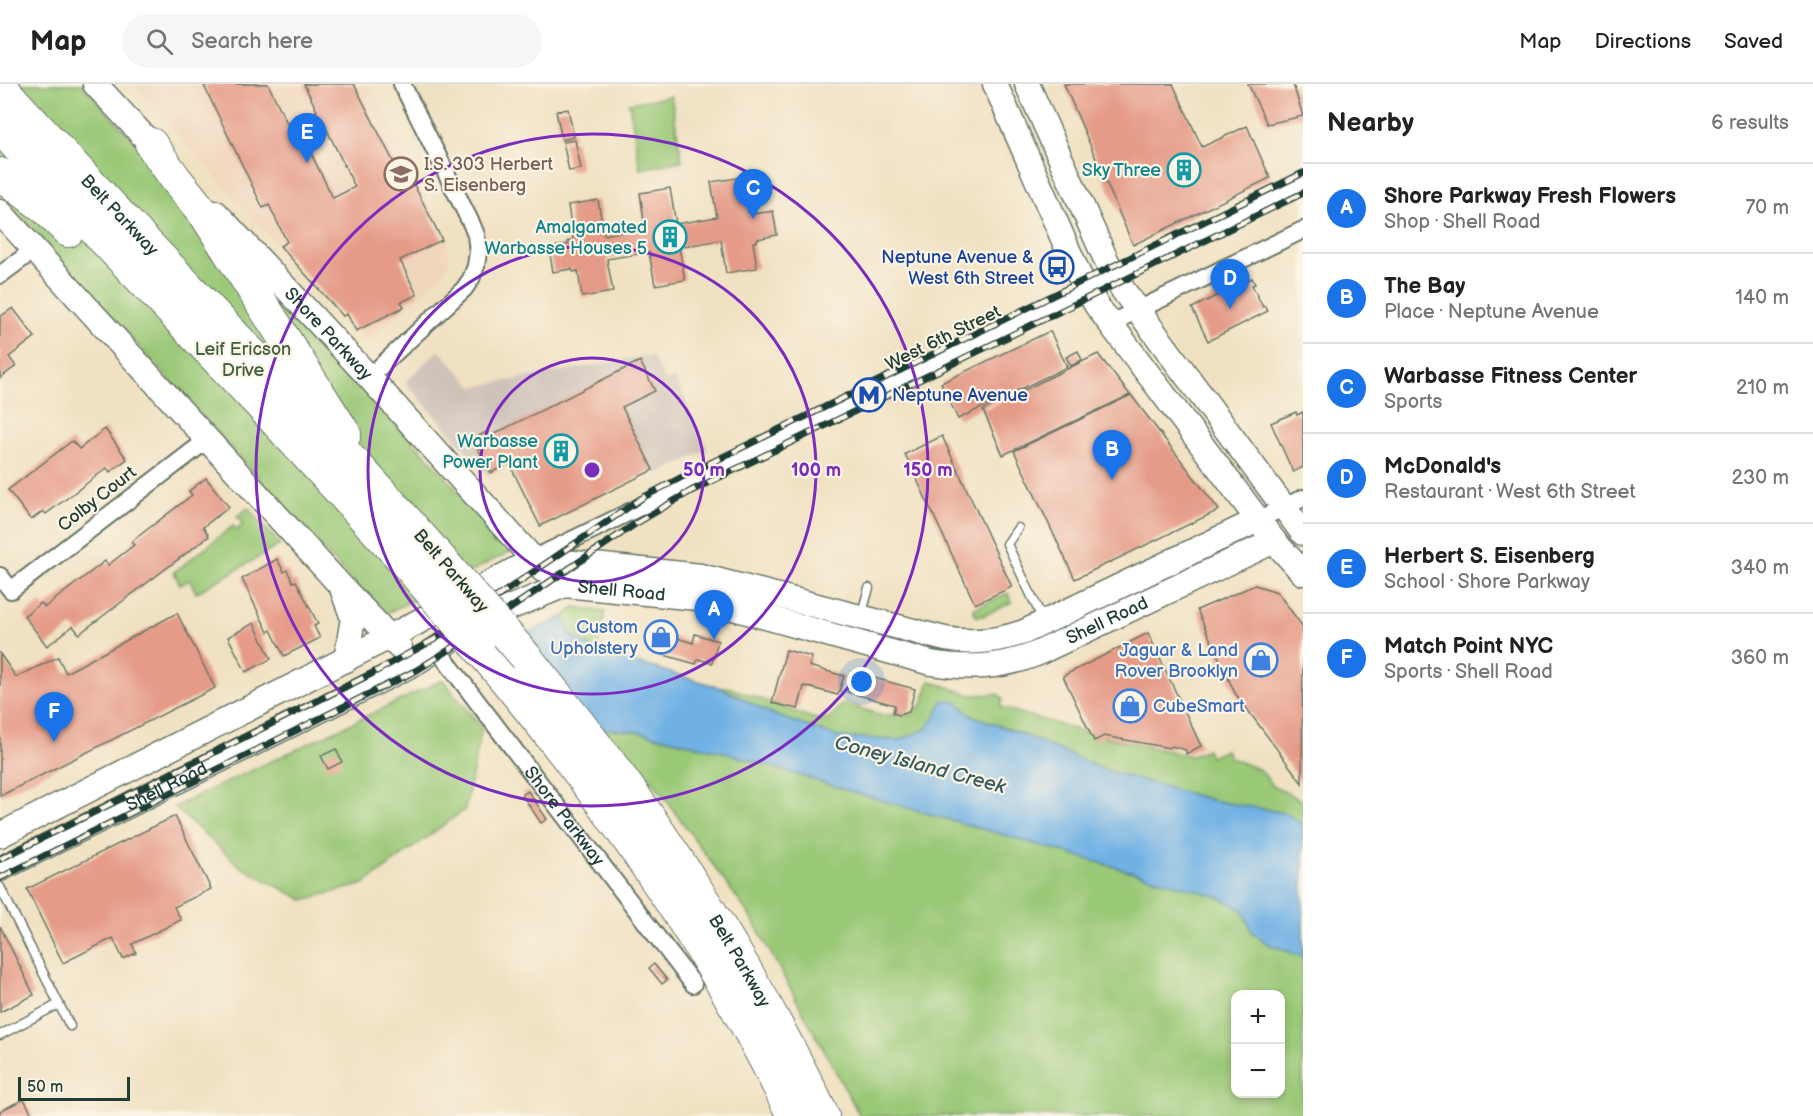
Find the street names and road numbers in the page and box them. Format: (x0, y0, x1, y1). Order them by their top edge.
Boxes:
street label: Belt Parkway (76, 170, 164, 261)
street label: Shore Parkway (280, 283, 377, 385)
street label: West 6th Street (882, 301, 1005, 375)
street label: Colby Court (54, 462, 141, 536)
street label: Belt Parkway (409, 525, 494, 618)
street label: Shell Road (577, 576, 666, 605)
street label: Shell Road (1063, 592, 1151, 649)
street label: Shell Road (123, 757, 211, 815)
street label: Shore Parkway (520, 762, 610, 870)
street label: Belt Parkway (704, 911, 776, 1012)

